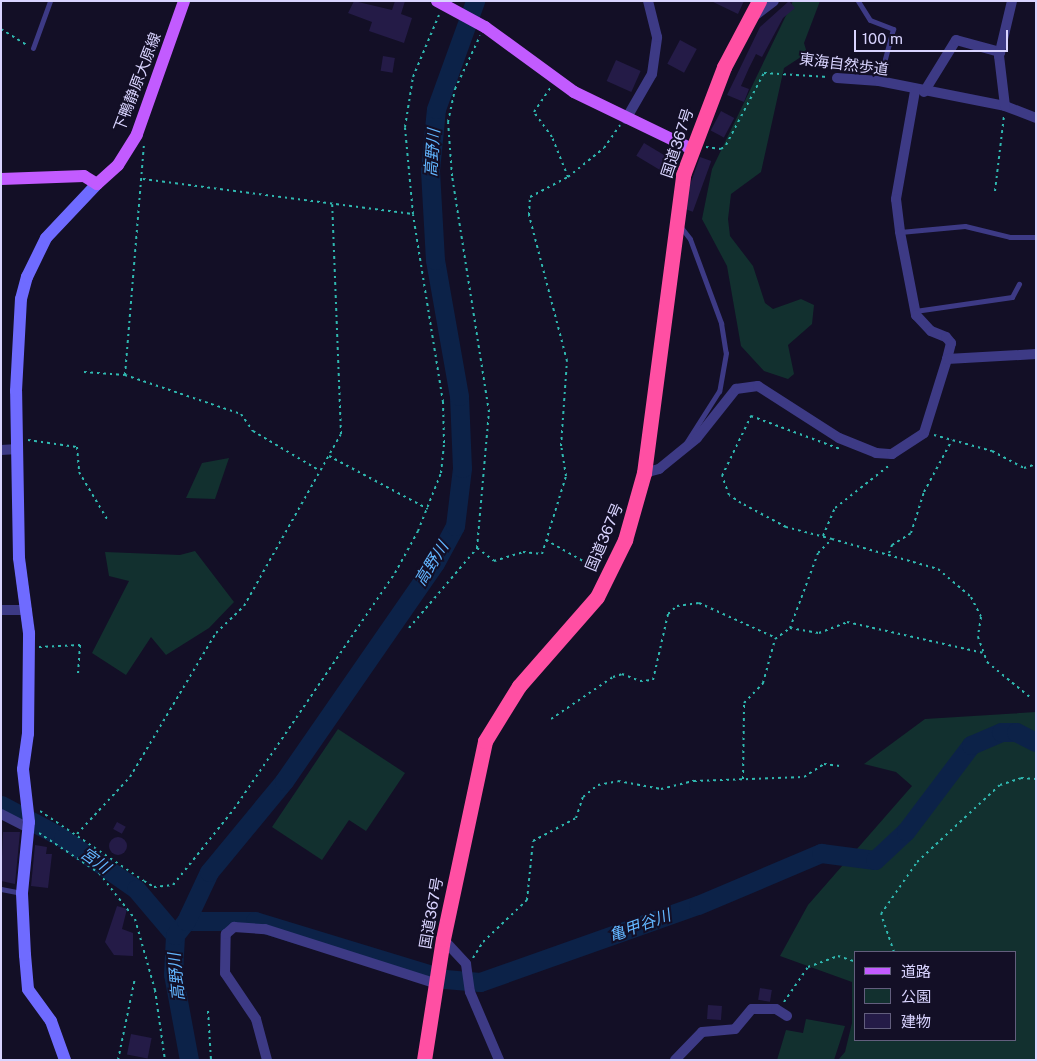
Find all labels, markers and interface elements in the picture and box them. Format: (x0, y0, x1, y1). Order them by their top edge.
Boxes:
scale bar (857, 20, 1011, 52)
street label: 下鴨静原大原線 (110, 30, 164, 134)
text: 100 m (862, 30, 903, 47)
street label: 東海自然歩道 (798, 50, 890, 78)
street label: 国道367号 (657, 106, 697, 180)
water label: 高野川 (422, 128, 444, 178)
street label: 国道367号 (582, 500, 626, 574)
water label: 高野川 (411, 539, 453, 589)
water label: 宮川 (76, 844, 114, 878)
street label: 国道367号 (416, 876, 446, 950)
water label: 亀甲谷川 (607, 906, 673, 946)
legend (854, 951, 1017, 1041)
water label: 高野川 (165, 952, 189, 1002)
text: 道路 (901, 963, 931, 980)
text: 公園 (901, 988, 931, 1005)
text: 建物 (901, 1013, 931, 1030)

